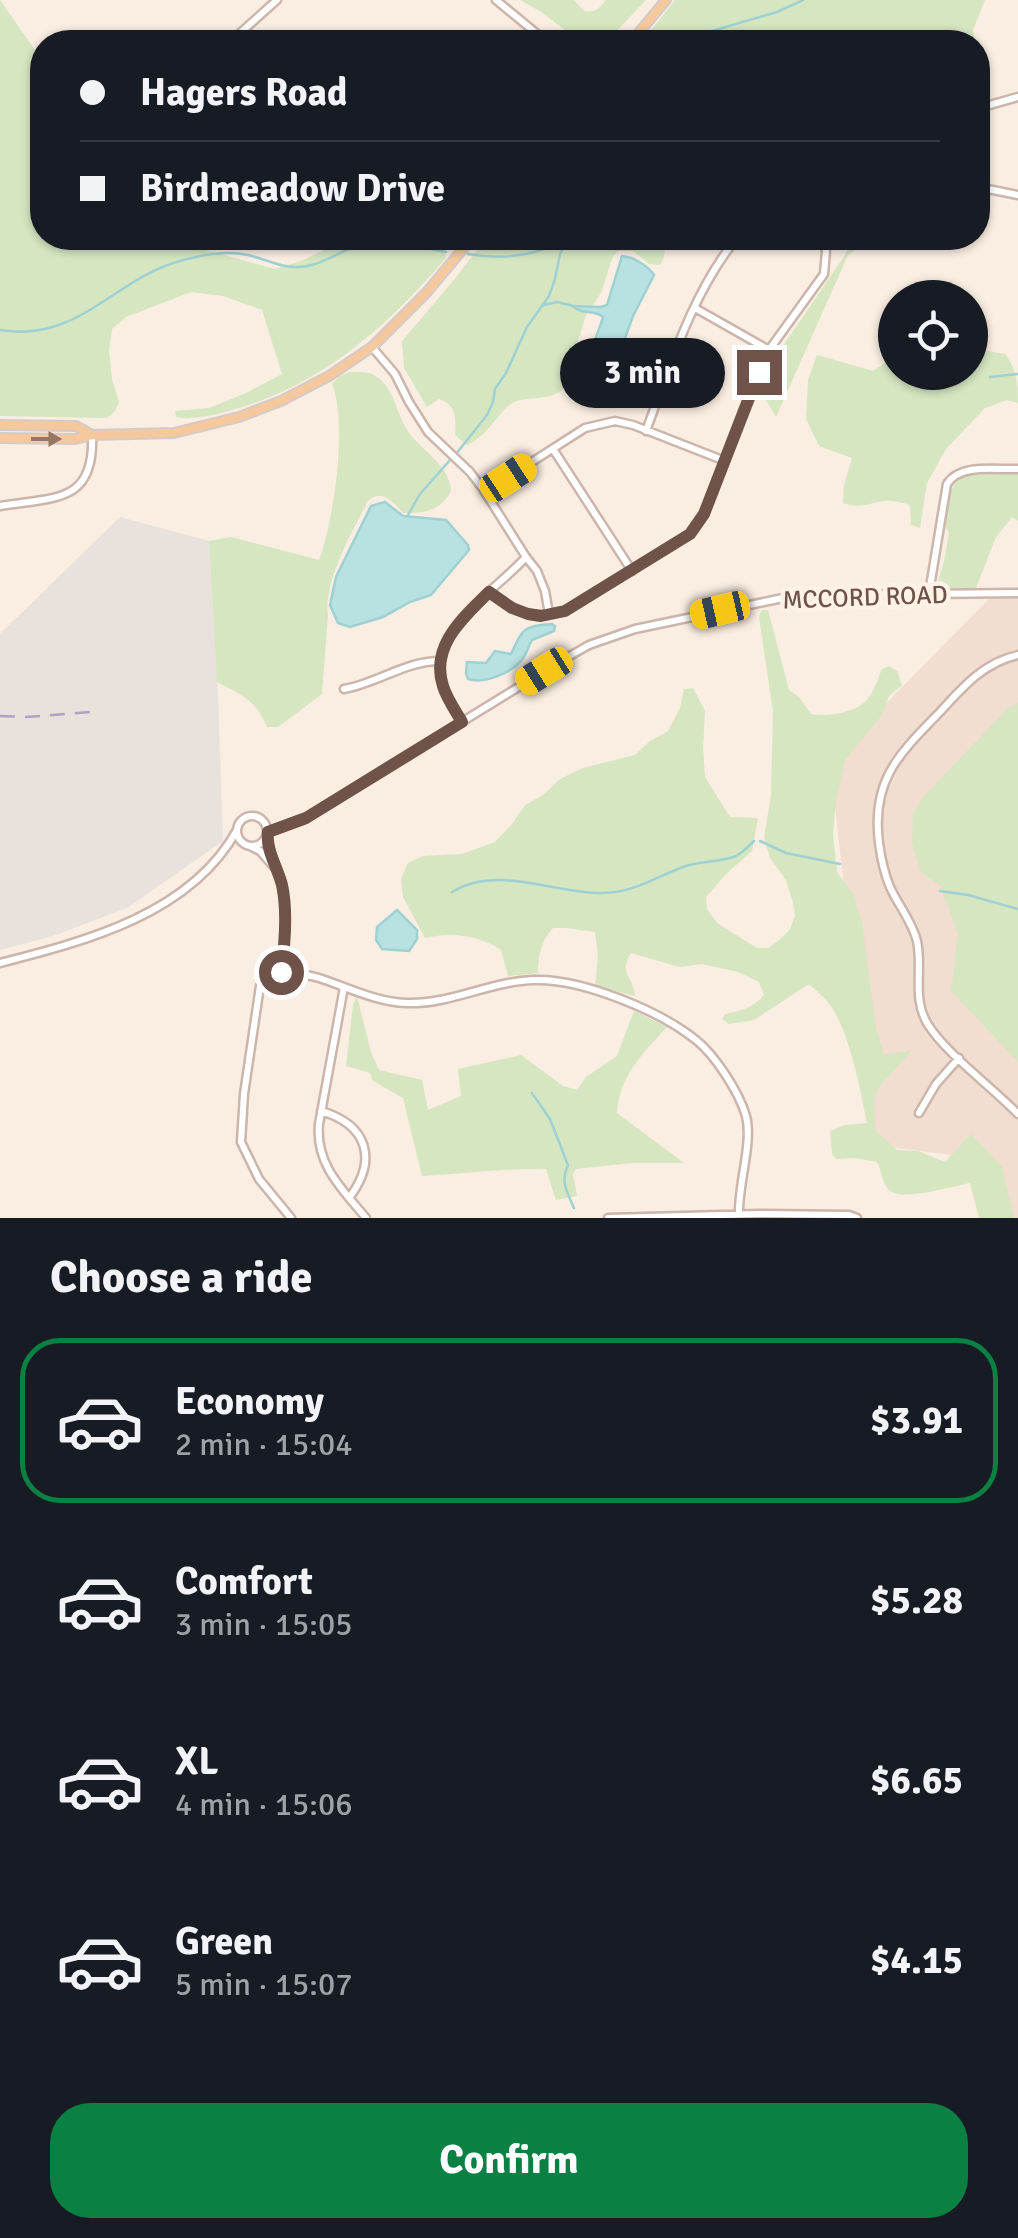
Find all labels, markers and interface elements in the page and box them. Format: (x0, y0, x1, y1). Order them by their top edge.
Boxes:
text: Hagers Road (140, 69, 347, 116)
text: Birdmeadow Drive (140, 165, 445, 212)
map controls (878, 280, 988, 390)
button: locate (878, 280, 988, 390)
callout: 3 min (559, 337, 724, 407)
route end (737, 350, 782, 395)
text: 3 min (604, 353, 681, 392)
one-way arrow (31, 431, 63, 447)
car (475, 449, 541, 507)
street label: MCCORD ROAD (782, 579, 948, 615)
car (687, 589, 753, 631)
car (511, 642, 577, 700)
route start (259, 950, 304, 995)
text: Choose a ride (50, 1250, 313, 1305)
icon: car (55, 1376, 145, 1466)
text: Economy (175, 1378, 324, 1425)
text: $3.91 (870, 1397, 963, 1444)
text: 2 min · 15:04 (175, 1425, 353, 1464)
icon: car (55, 1556, 145, 1646)
text: Comfort (175, 1558, 313, 1605)
text: $5.28 (870, 1577, 963, 1624)
text: 3 min · 15:05 (175, 1605, 353, 1644)
icon: car (55, 1736, 145, 1826)
text: XL (175, 1738, 218, 1785)
text: $6.65 (870, 1757, 963, 1804)
text: 4 min · 15:06 (175, 1785, 353, 1824)
icon: car (55, 1916, 145, 2006)
text: Green (175, 1918, 273, 1965)
text: $4.15 (870, 1937, 963, 1984)
text: 5 min · 15:07 (175, 1965, 353, 2004)
button: Confirm (50, 2103, 968, 2218)

